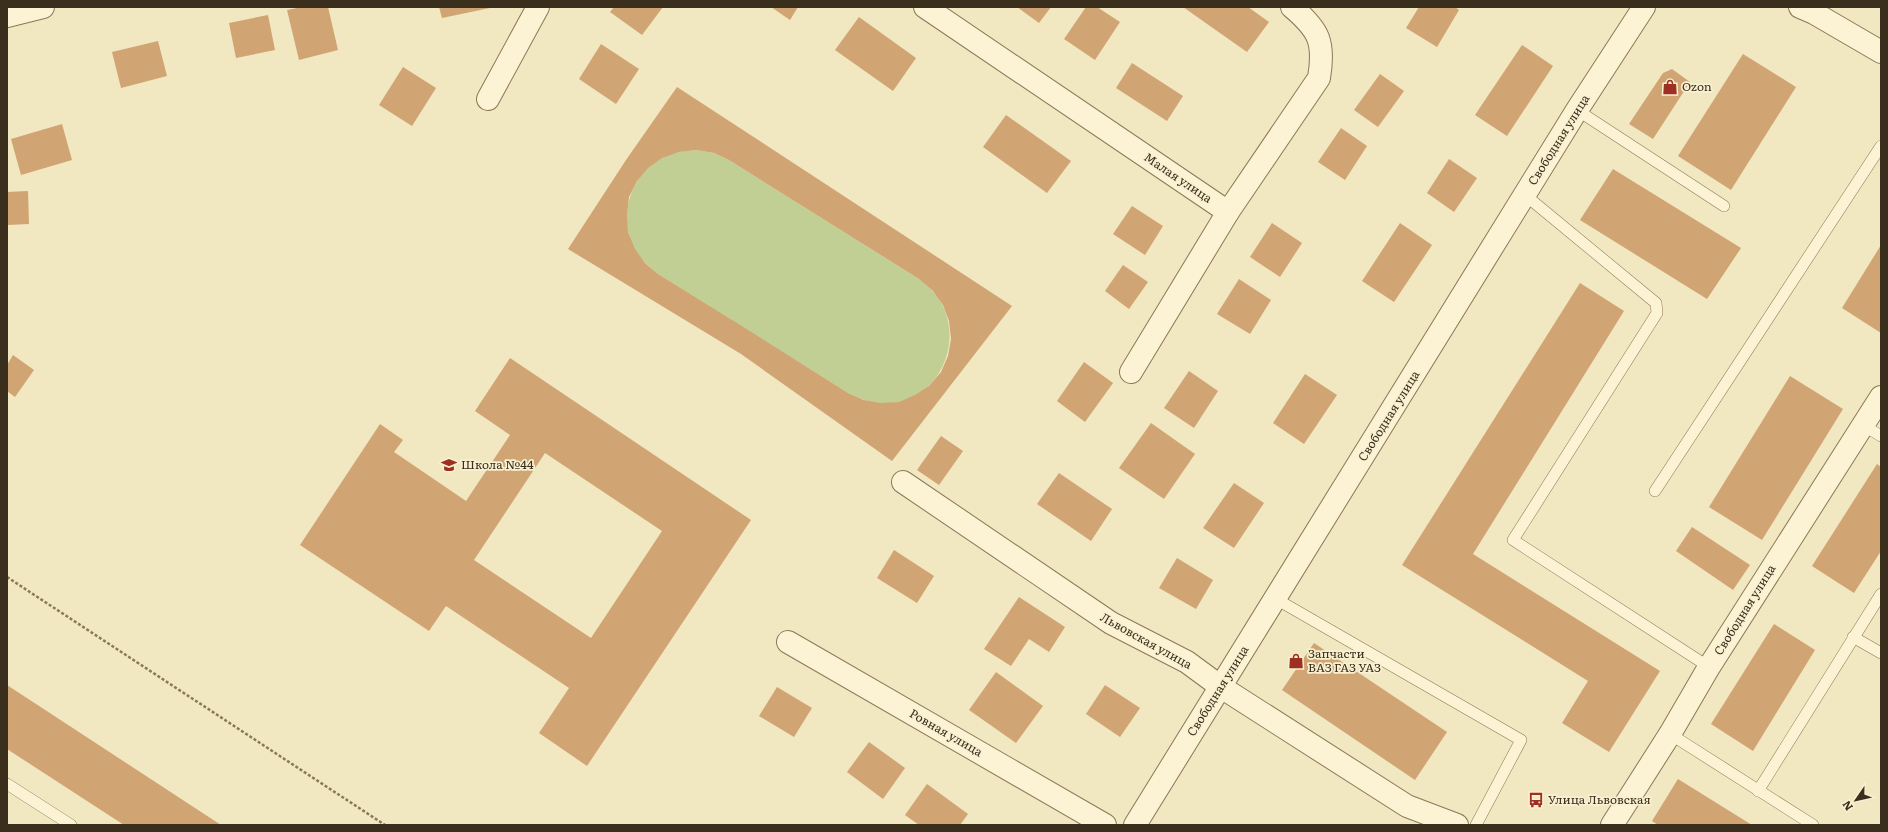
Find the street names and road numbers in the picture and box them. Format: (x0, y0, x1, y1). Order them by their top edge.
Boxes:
street label: Свободная улица (1523, 90, 1594, 188)
street label: Малая улица (1141, 148, 1217, 207)
street label: Свободная улица (1353, 366, 1424, 464)
street label: Свободная улица (1709, 560, 1780, 658)
street label: Львовская улица (1097, 607, 1196, 673)
street label: Свободная улица (1182, 641, 1253, 739)
street label: Ровная улица (907, 704, 987, 761)

